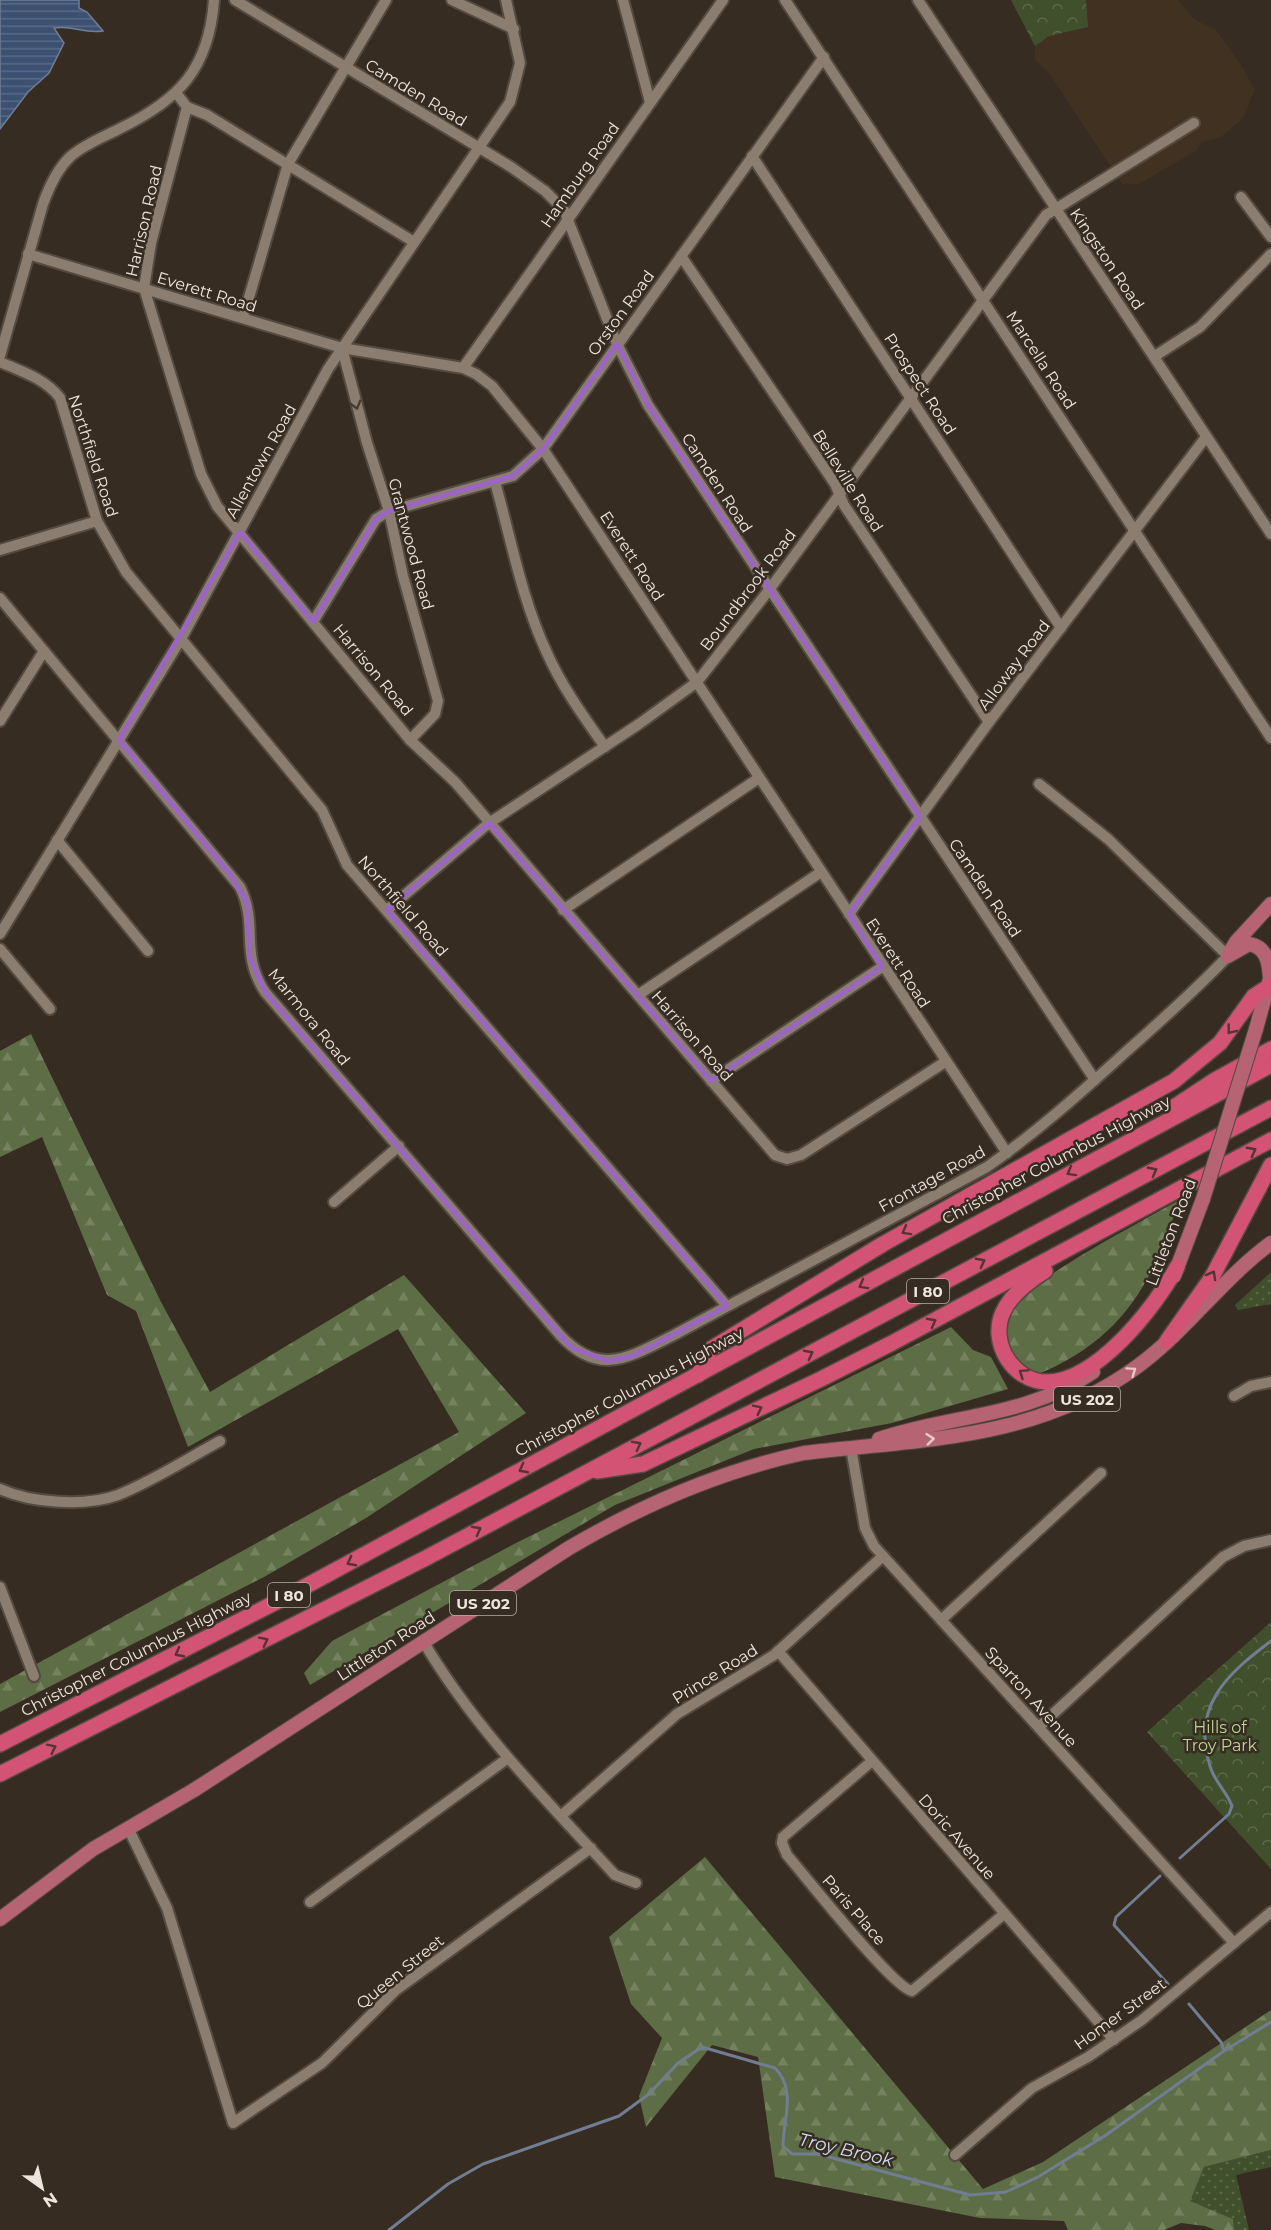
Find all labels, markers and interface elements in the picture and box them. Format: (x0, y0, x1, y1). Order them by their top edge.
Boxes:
street label: Camden Road (362, 55, 470, 131)
street label: Hamburg Road (537, 119, 623, 231)
street label: Harrison Road (122, 163, 166, 279)
street label: Kingston Road (1066, 205, 1148, 313)
street label: Orston Road (584, 267, 658, 359)
street label: Everett Road (155, 268, 259, 316)
street label: Marcella Road (1002, 307, 1080, 413)
street label: Prospect Road (880, 330, 960, 438)
street label: Northfield Road (64, 392, 122, 520)
one-way arrow (349, 399, 361, 410)
street label: Allentown Road (222, 401, 300, 521)
street label: Belleville Road (809, 426, 887, 536)
street label: Camden Road (678, 430, 756, 536)
street label: Grantwood Road (384, 476, 438, 612)
street label: Everett Road (596, 508, 668, 604)
street label: Boundbrook Road (696, 525, 800, 655)
street label: Alloway Road (974, 616, 1054, 714)
street label: Harrison Road (329, 620, 417, 720)
street label: Camden Road (945, 835, 1025, 941)
street label: Northfield Road (354, 852, 452, 960)
street label: Everett Road (862, 915, 934, 1011)
street label: Marmora Road (264, 965, 354, 1069)
street label: Harrison Road (647, 987, 737, 1085)
one-way arrow (1227, 1023, 1238, 1034)
street label: Christopher Columbus Highway (939, 1091, 1174, 1228)
street label: Frontage Road (875, 1142, 989, 1216)
one-way arrow (1246, 1146, 1257, 1158)
one-way arrow (1067, 1165, 1078, 1176)
one-way arrow (1147, 1167, 1158, 1178)
street label: Littleton Road (1142, 1176, 1200, 1288)
one-way arrow (902, 1224, 912, 1235)
one-way arrow (975, 1258, 985, 1269)
one-way arrow (1205, 1271, 1216, 1281)
one-way arrow (859, 1278, 870, 1289)
road number: I 80 (907, 1279, 949, 1303)
one-way arrow (926, 1318, 936, 1329)
street label: Christopher Columbus Highway (512, 1323, 747, 1460)
one-way arrow (803, 1350, 813, 1361)
one-way arrow (1125, 1367, 1136, 1378)
one-way arrow (1018, 1370, 1029, 1381)
road number: US 202 (1054, 1387, 1120, 1411)
one-way arrow (751, 1404, 762, 1416)
one-way arrow (925, 1433, 934, 1446)
one-way arrow (630, 1441, 641, 1452)
one-way arrow (519, 1462, 529, 1473)
one-way arrow (471, 1526, 482, 1537)
one-way arrow (347, 1555, 358, 1566)
road number: I 80 (268, 1583, 310, 1607)
street label: Christopher Columbus Highway (18, 1587, 255, 1721)
road number: US 202 (450, 1591, 516, 1615)
street label: Littleton Road (333, 1607, 439, 1685)
one-way arrow (258, 1637, 268, 1648)
street label: Prince Road (669, 1640, 761, 1708)
street label: Sparton Avenue (981, 1643, 1081, 1751)
one-way arrow (175, 1646, 185, 1657)
park label: Hills of Troy Park (1183, 1718, 1258, 1755)
one-way arrow (46, 1744, 57, 1755)
street label: Doric Avenue (915, 1790, 999, 1884)
street label: Paris Place (818, 1871, 890, 1949)
street label: Queen Street (352, 1931, 448, 2013)
street label: Homer Street (1070, 1974, 1170, 2054)
water label: Troy Brook (797, 2128, 897, 2172)
north arrow (12, 2158, 72, 2218)
text: N (39, 2189, 61, 2212)

